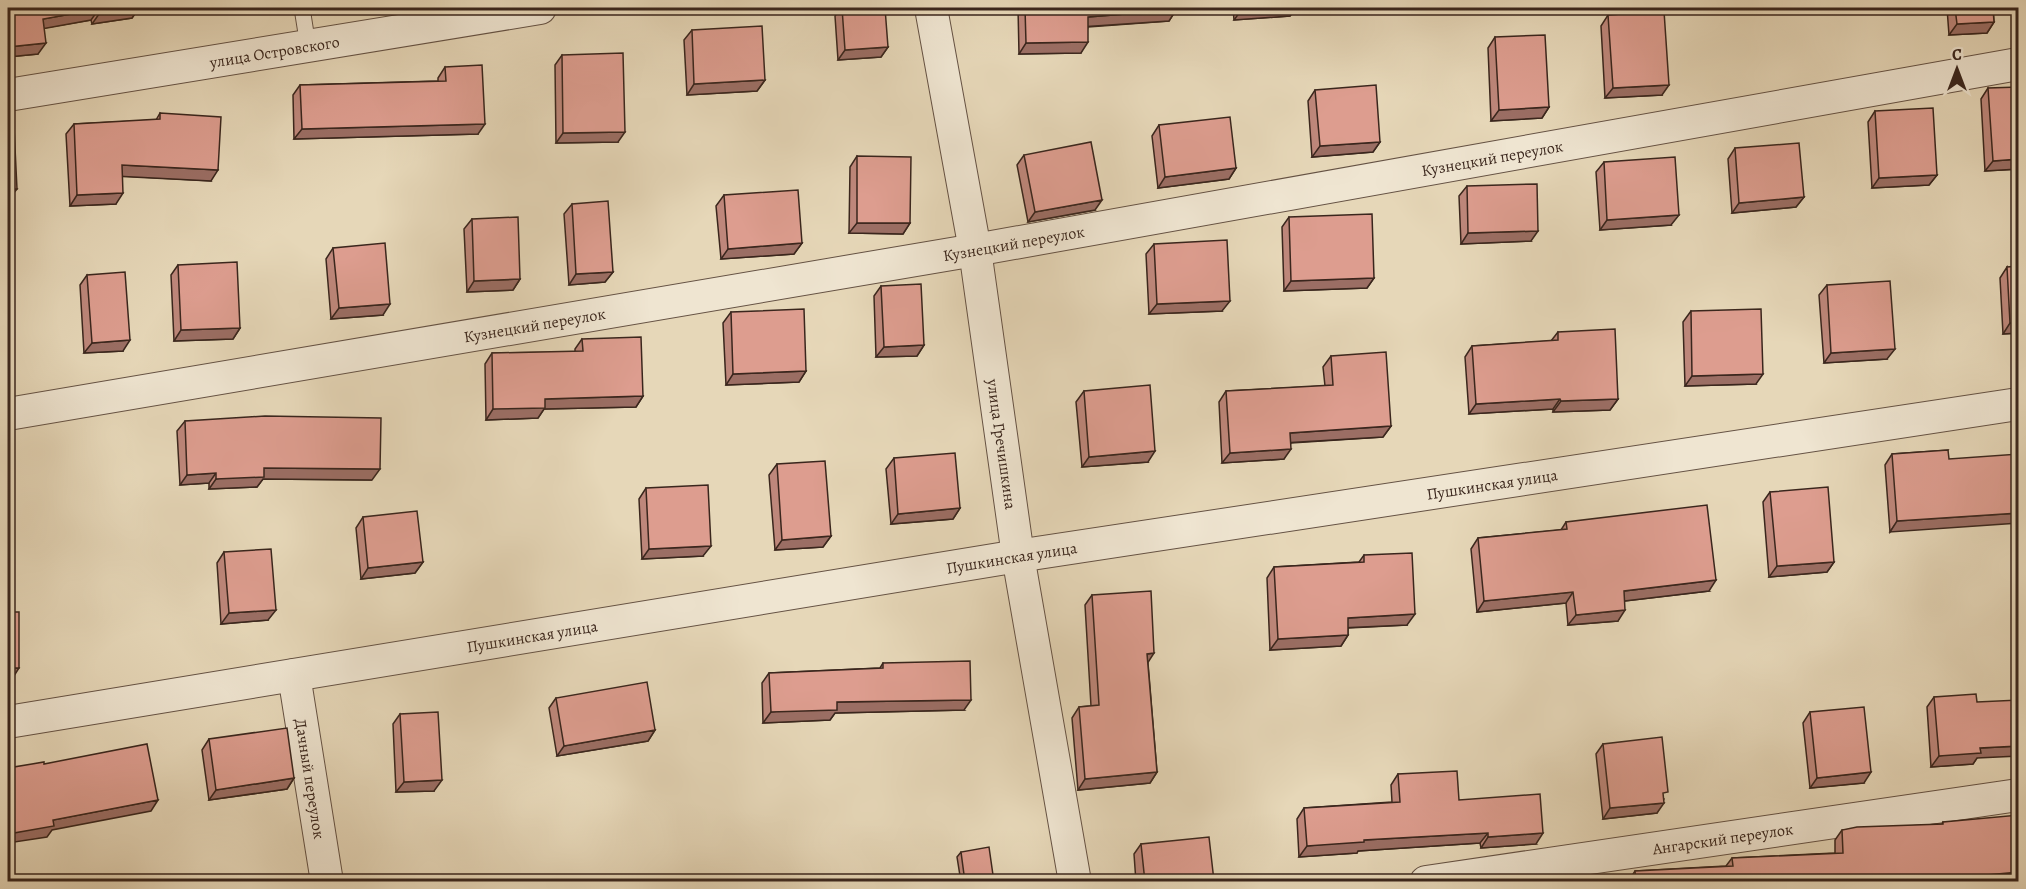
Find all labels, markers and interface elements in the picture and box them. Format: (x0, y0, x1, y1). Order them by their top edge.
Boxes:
street label: улица Островского (207, 31, 341, 74)
north arrow (1927, 39, 1987, 99)
text: С (1952, 44, 1962, 66)
street label: Кузнецкий переулок (1420, 135, 1565, 182)
street label: Кузнецкий переулок (941, 221, 1086, 267)
street label: Кузнецкий переулок (462, 303, 607, 349)
street label: улица Гречишкина (981, 377, 1021, 512)
street label: Пушкинская улица (1425, 464, 1560, 506)
street label: Пушкинская улица (945, 537, 1079, 580)
street label: Пушкинская улица (465, 615, 600, 658)
street label: Дачный переулок (289, 717, 330, 841)
street label: Ангарский переулок (1650, 818, 1795, 861)

